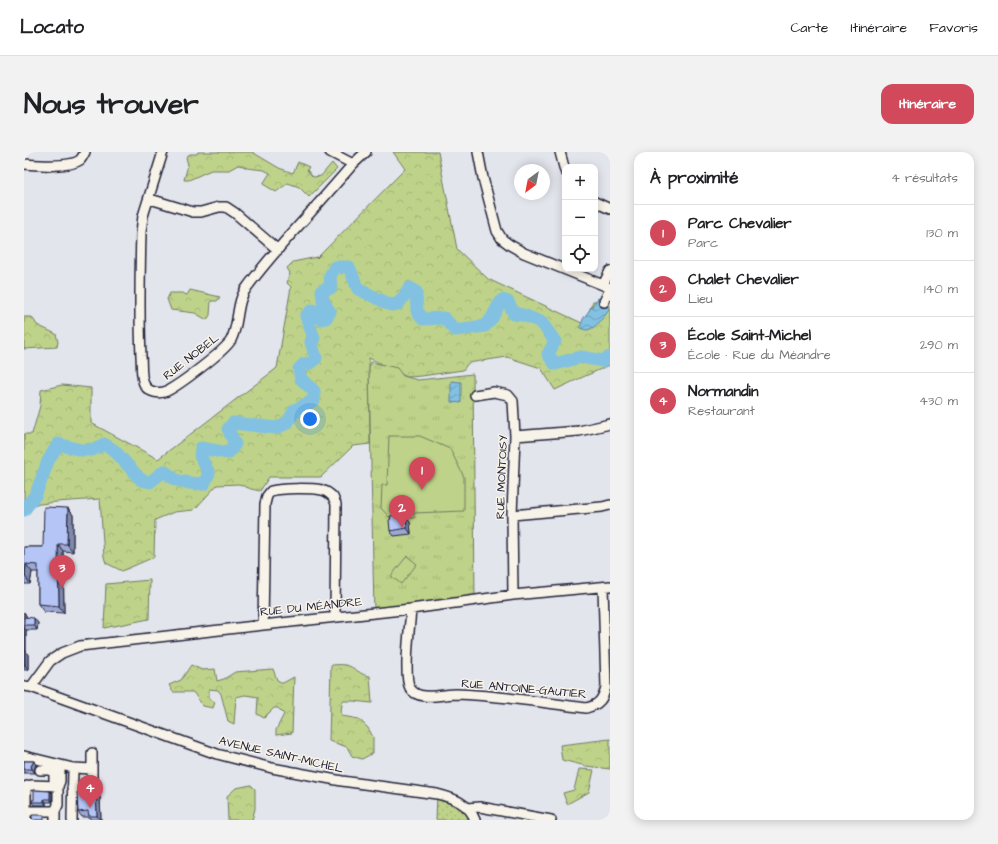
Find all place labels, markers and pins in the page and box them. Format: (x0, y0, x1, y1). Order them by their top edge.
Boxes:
pin: 1 (409, 457, 435, 490)
pin: 2 (389, 495, 415, 528)
pin: 3 (49, 555, 75, 588)
pin: 4 (77, 775, 103, 808)

